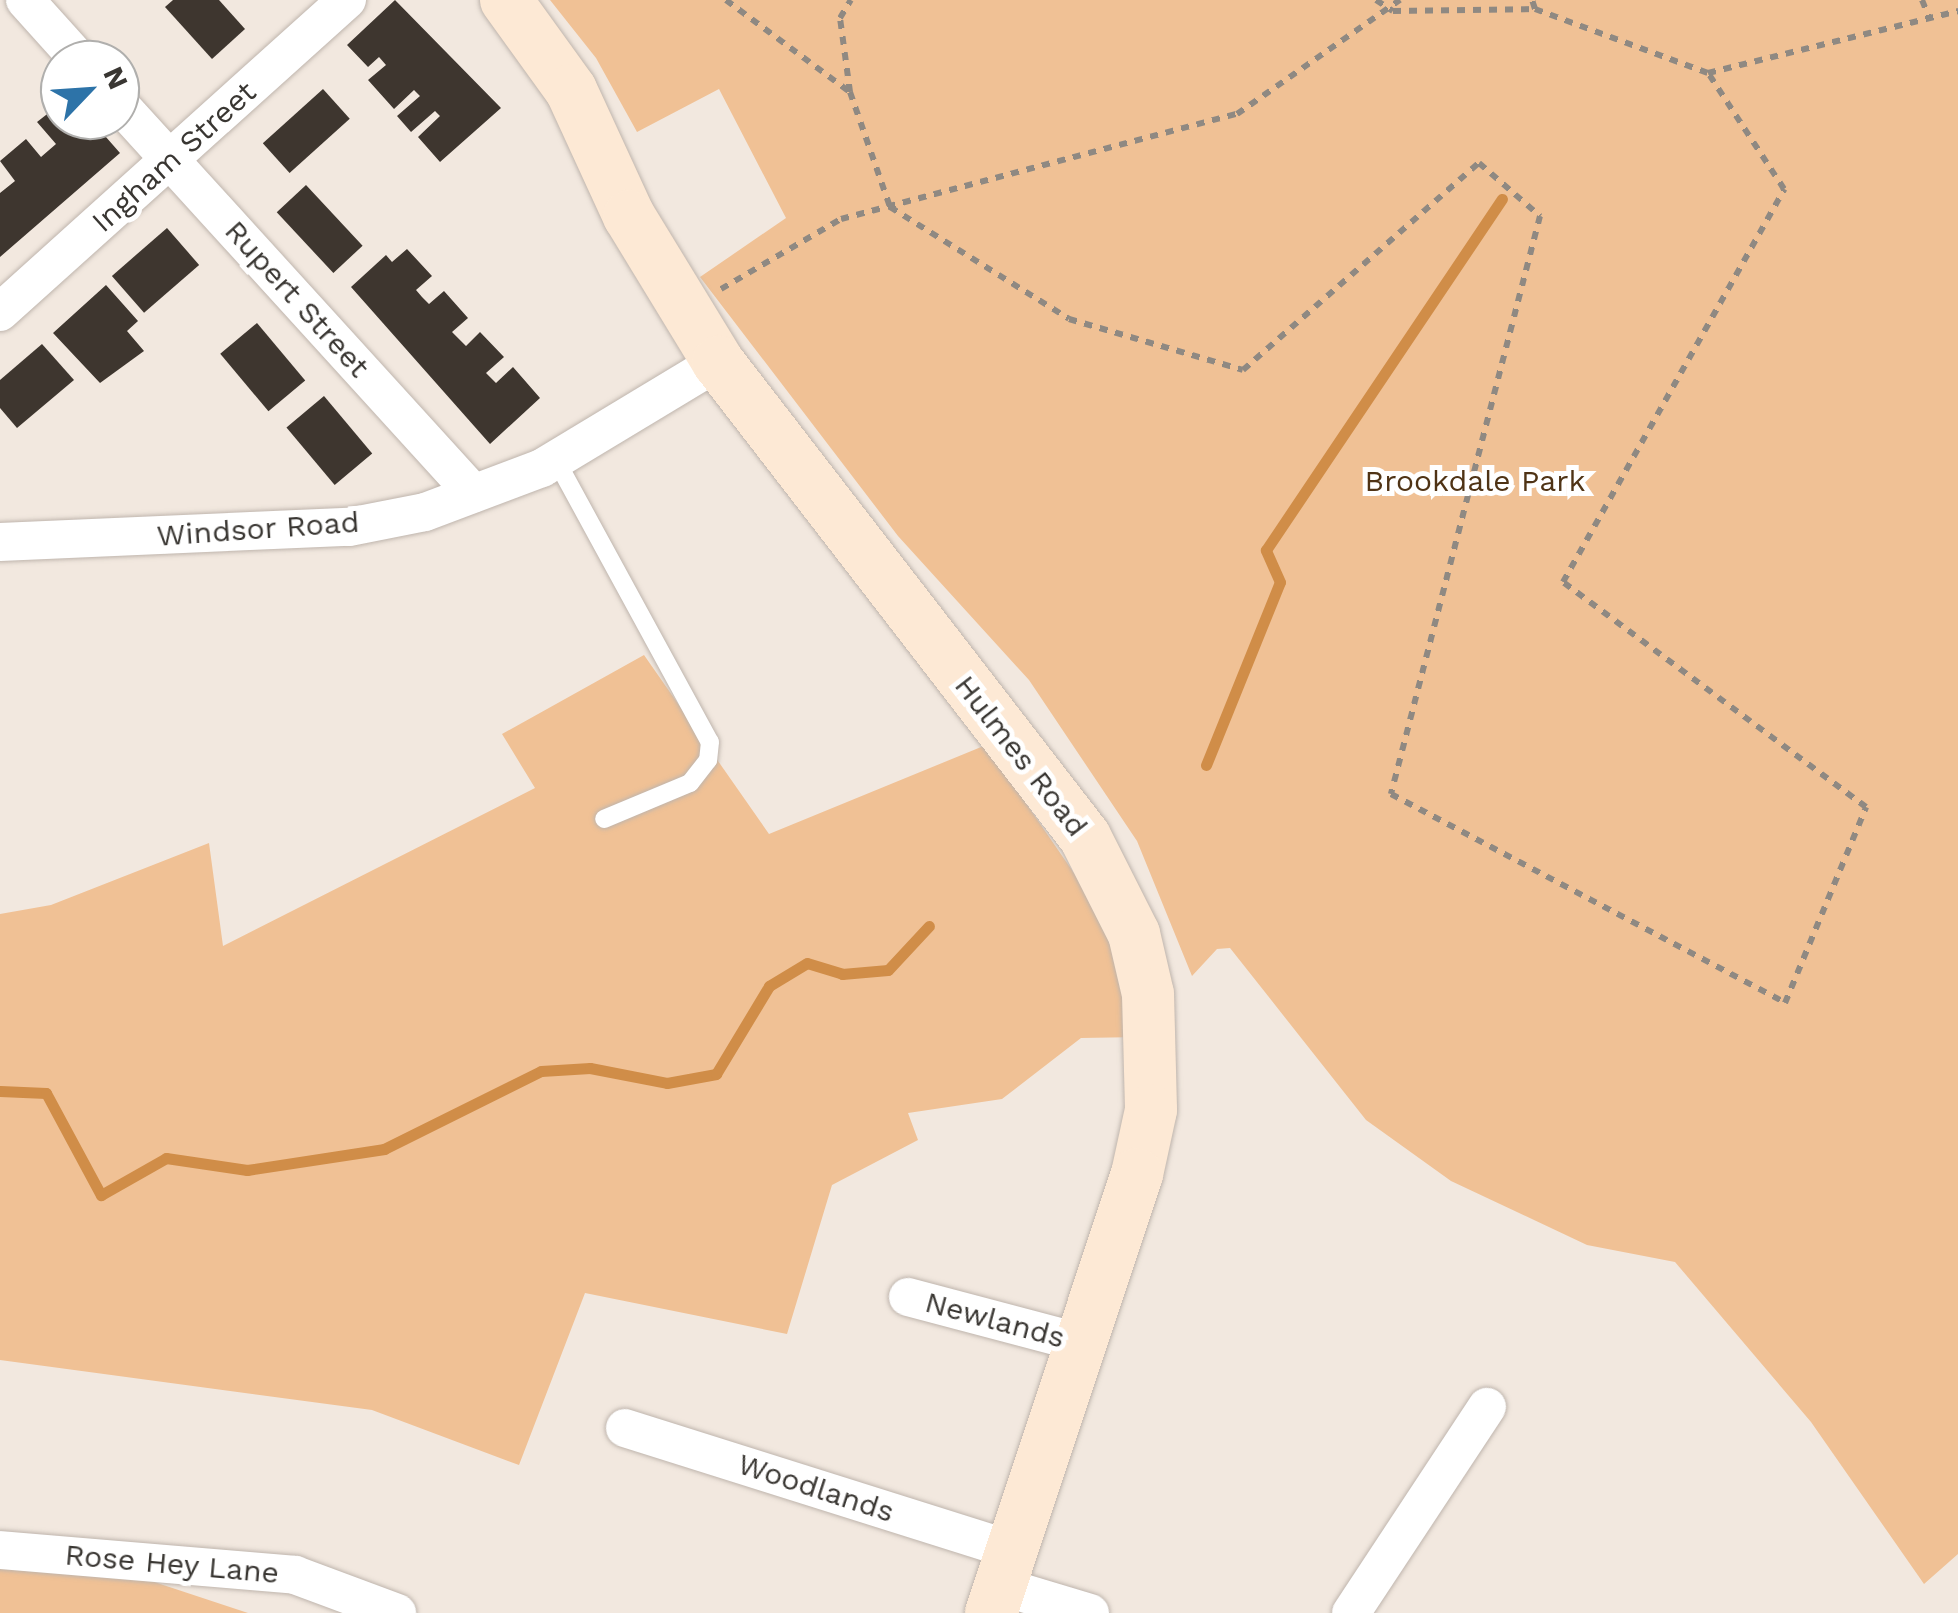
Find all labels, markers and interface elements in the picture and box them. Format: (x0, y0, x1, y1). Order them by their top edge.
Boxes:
north arrow (40, 40, 140, 140)
text: N (96, 62, 135, 94)
street label: Ingham Street (85, 74, 263, 240)
street label: Rupert Street (217, 213, 377, 385)
park label: Brookdale Park (1365, 463, 1585, 499)
street label: Windsor Road (155, 504, 361, 554)
street label: Hulmes Road (947, 668, 1095, 844)
street label: Newlands (921, 1284, 1069, 1356)
street label: Woodlands (733, 1446, 899, 1530)
street label: Rose Hey Lane (63, 1537, 281, 1591)

